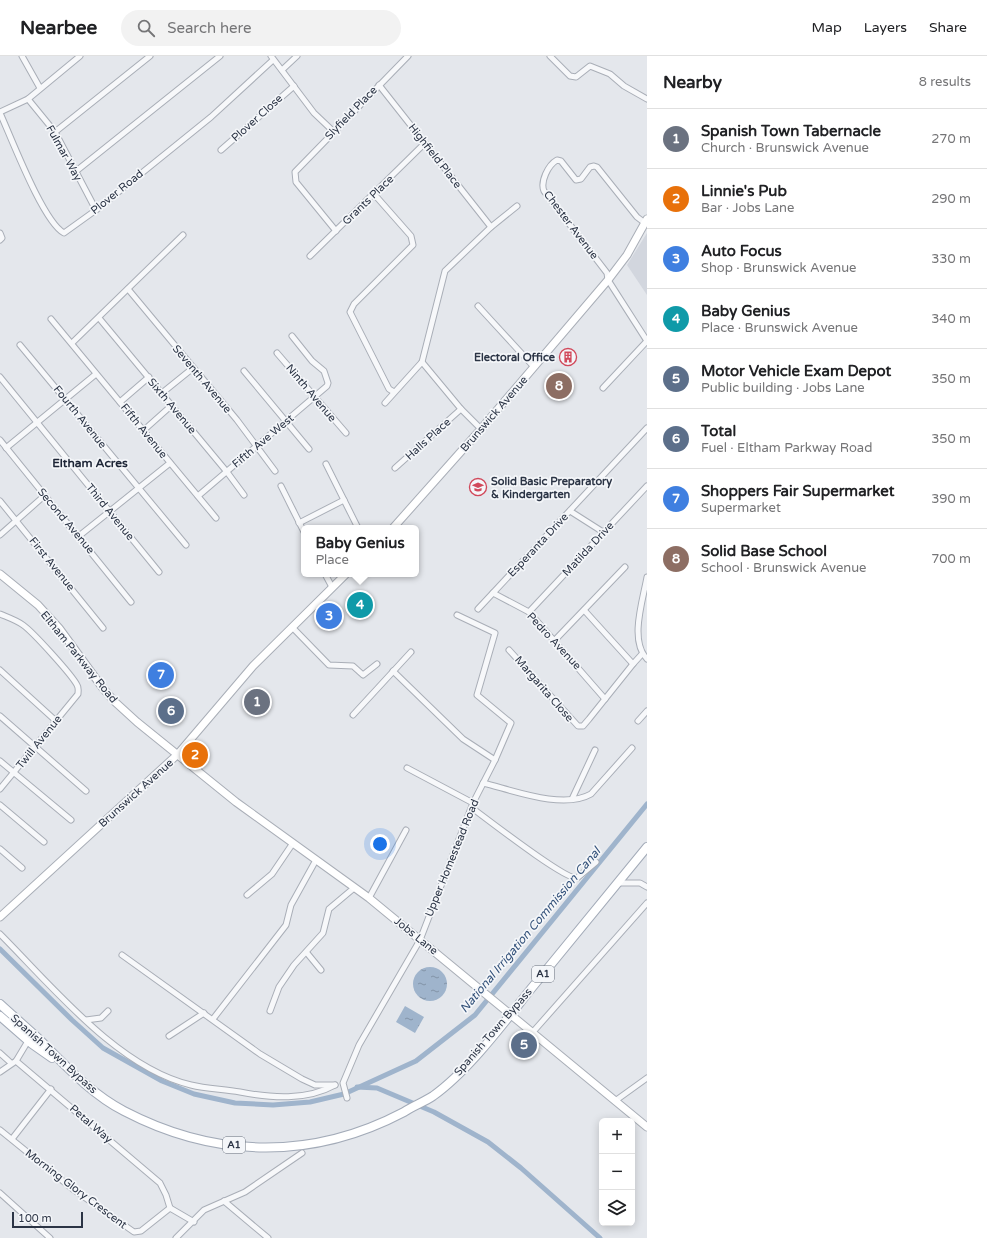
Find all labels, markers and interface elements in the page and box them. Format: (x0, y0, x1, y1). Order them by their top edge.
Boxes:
search box (121, 10, 401, 46)
text: Nearbee (20, 17, 97, 39)
icon: search (135, 17, 157, 39)
text: Search here (167, 19, 252, 37)
text: Map (812, 19, 842, 36)
text: Layers (864, 19, 907, 36)
text: Share (929, 19, 967, 36)
text: Nearby (663, 72, 722, 93)
text: 8 results (919, 74, 971, 90)
street label: Slyfield Place (322, 84, 380, 142)
street label: Plover Close (229, 92, 285, 144)
street label: Highfield Place (406, 121, 464, 191)
text: Spanish Town Tabernacle (701, 122, 881, 140)
street label: Fulmar Way (43, 123, 85, 183)
text: 1 (672, 131, 680, 147)
text: 270 m (931, 131, 971, 147)
text: Church · Brunswick Avenue (701, 140, 869, 156)
street label: Plover Road (88, 167, 146, 217)
street label: Grants Place (340, 172, 396, 228)
text: Linnie's Pub (701, 182, 787, 200)
street label: Chester Avenue (541, 188, 601, 262)
text: 2 (672, 191, 680, 207)
text: 290 m (931, 191, 971, 207)
text: Bar · Jobs Lane (701, 200, 794, 216)
text: Auto Focus (701, 242, 782, 260)
text: 3 (672, 251, 680, 267)
text: 330 m (931, 251, 971, 267)
text: Shop · Brunswick Avenue (701, 260, 856, 276)
text: Baby Genius (701, 302, 790, 320)
text: 4 (672, 311, 680, 327)
text: 340 m (931, 311, 971, 327)
text: Place · Brunswick Avenue (701, 320, 858, 336)
street label: Seventh Avenue (170, 342, 234, 416)
building icon: Electoral Office (558, 347, 578, 367)
place label: Electoral Office (474, 351, 556, 364)
street label: Ninth Avenue (283, 362, 339, 424)
text: Motor Vehicle Exam Depot (701, 362, 891, 380)
pin: 8 (546, 371, 572, 401)
text: 5 (672, 371, 680, 387)
text: 350 m (931, 371, 971, 387)
street label: Brunswick Avenue (458, 374, 530, 454)
street label: Sixth Avenue (145, 376, 199, 436)
text: Public building · Jobs Lane (701, 380, 865, 396)
street label: Fourth Avenue (51, 383, 109, 451)
street label: Fifth Avenue (118, 401, 170, 461)
street label: Fifth Ave West (230, 412, 296, 470)
street label: Halls Place (403, 415, 453, 463)
text: Total (701, 422, 736, 440)
text: 6 (672, 431, 680, 447)
text: 350 m (931, 431, 971, 447)
text: Fuel · Eltham Parkway Road (701, 440, 872, 456)
district label: Eltham Acres (52, 456, 128, 470)
place label: Solid Basic Preparatory & Kindergarten (491, 475, 612, 502)
school or university icon: Solid Basic Preparatory & Kindergarten (468, 477, 488, 497)
street label: Third Avenue (83, 481, 137, 543)
text: Shoppers Fair Supermarket (701, 482, 895, 500)
street label: Second Avenue (35, 486, 97, 556)
text: 7 (672, 491, 680, 507)
text: 390 m (931, 491, 971, 507)
text: Supermarket (701, 500, 781, 516)
street label: Esperanta Drive (505, 510, 571, 580)
street label: Matilda Drive (560, 519, 616, 579)
popup (301, 525, 419, 577)
text: Baby Genius (315, 534, 405, 552)
street label: First Avenue (26, 535, 78, 593)
text: Solid Base School (701, 542, 827, 560)
text: 8 (672, 551, 680, 567)
text: 700 m (931, 551, 971, 567)
text: Place (315, 552, 349, 568)
text: School · Brunswick Avenue (701, 560, 866, 576)
pin: 4 (347, 590, 373, 620)
pin: 3 (316, 601, 342, 631)
street label: Eltham Parkway Road (38, 608, 120, 706)
street label: Pedro Avenue (524, 610, 584, 672)
street label: Margarita Close (512, 654, 576, 724)
pin: 7 (148, 660, 174, 690)
pin: 1 (244, 687, 270, 717)
pin: 6 (158, 696, 184, 726)
street label: Twill Avenue (13, 713, 65, 771)
pin: 2 (182, 740, 208, 770)
street label: Brunswick Avenue (96, 756, 176, 830)
street label: Upper Homestead Road (422, 797, 482, 919)
your location (370, 834, 390, 854)
water label: National Irrigation Commission Canal (457, 843, 604, 1015)
street label: Jobs Lane (392, 914, 440, 958)
road number: A1 (532, 966, 554, 982)
street label: Spanish Town Bypass (451, 985, 535, 1079)
street label: Spanish Town Bypass (8, 1012, 100, 1096)
pin: 5 (511, 1030, 537, 1060)
street label: Petal Way (67, 1102, 115, 1146)
map controls (599, 1118, 635, 1226)
button: + (599, 1118, 635, 1154)
road number: A1 (223, 1137, 245, 1153)
street label: Morning Glory Crescent (23, 1147, 129, 1231)
button: − (599, 1154, 635, 1190)
button: layers (599, 1190, 635, 1226)
scale bar (12, 1210, 83, 1229)
text: 100 m (18, 1212, 52, 1225)

